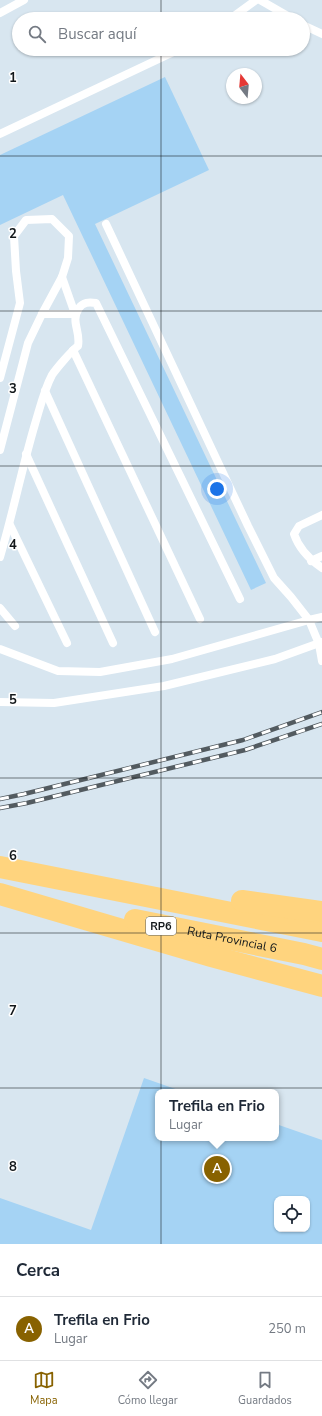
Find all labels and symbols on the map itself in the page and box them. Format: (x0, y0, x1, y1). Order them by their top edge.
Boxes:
north arrow (226, 68, 262, 104)
text: 1 (9, 69, 17, 87)
text: 2 (9, 225, 17, 243)
text: 3 (9, 380, 17, 398)
your location (207, 479, 227, 499)
text: 4 (9, 536, 17, 554)
text: 5 (9, 691, 17, 709)
text: 6 (9, 847, 17, 865)
road number: RP6 (146, 917, 176, 935)
street label: Ruta Provincial 6 (186, 923, 278, 956)
text: 7 (9, 1002, 17, 1020)
pin: A (204, 1154, 230, 1184)
text: 8 (9, 1158, 17, 1176)

